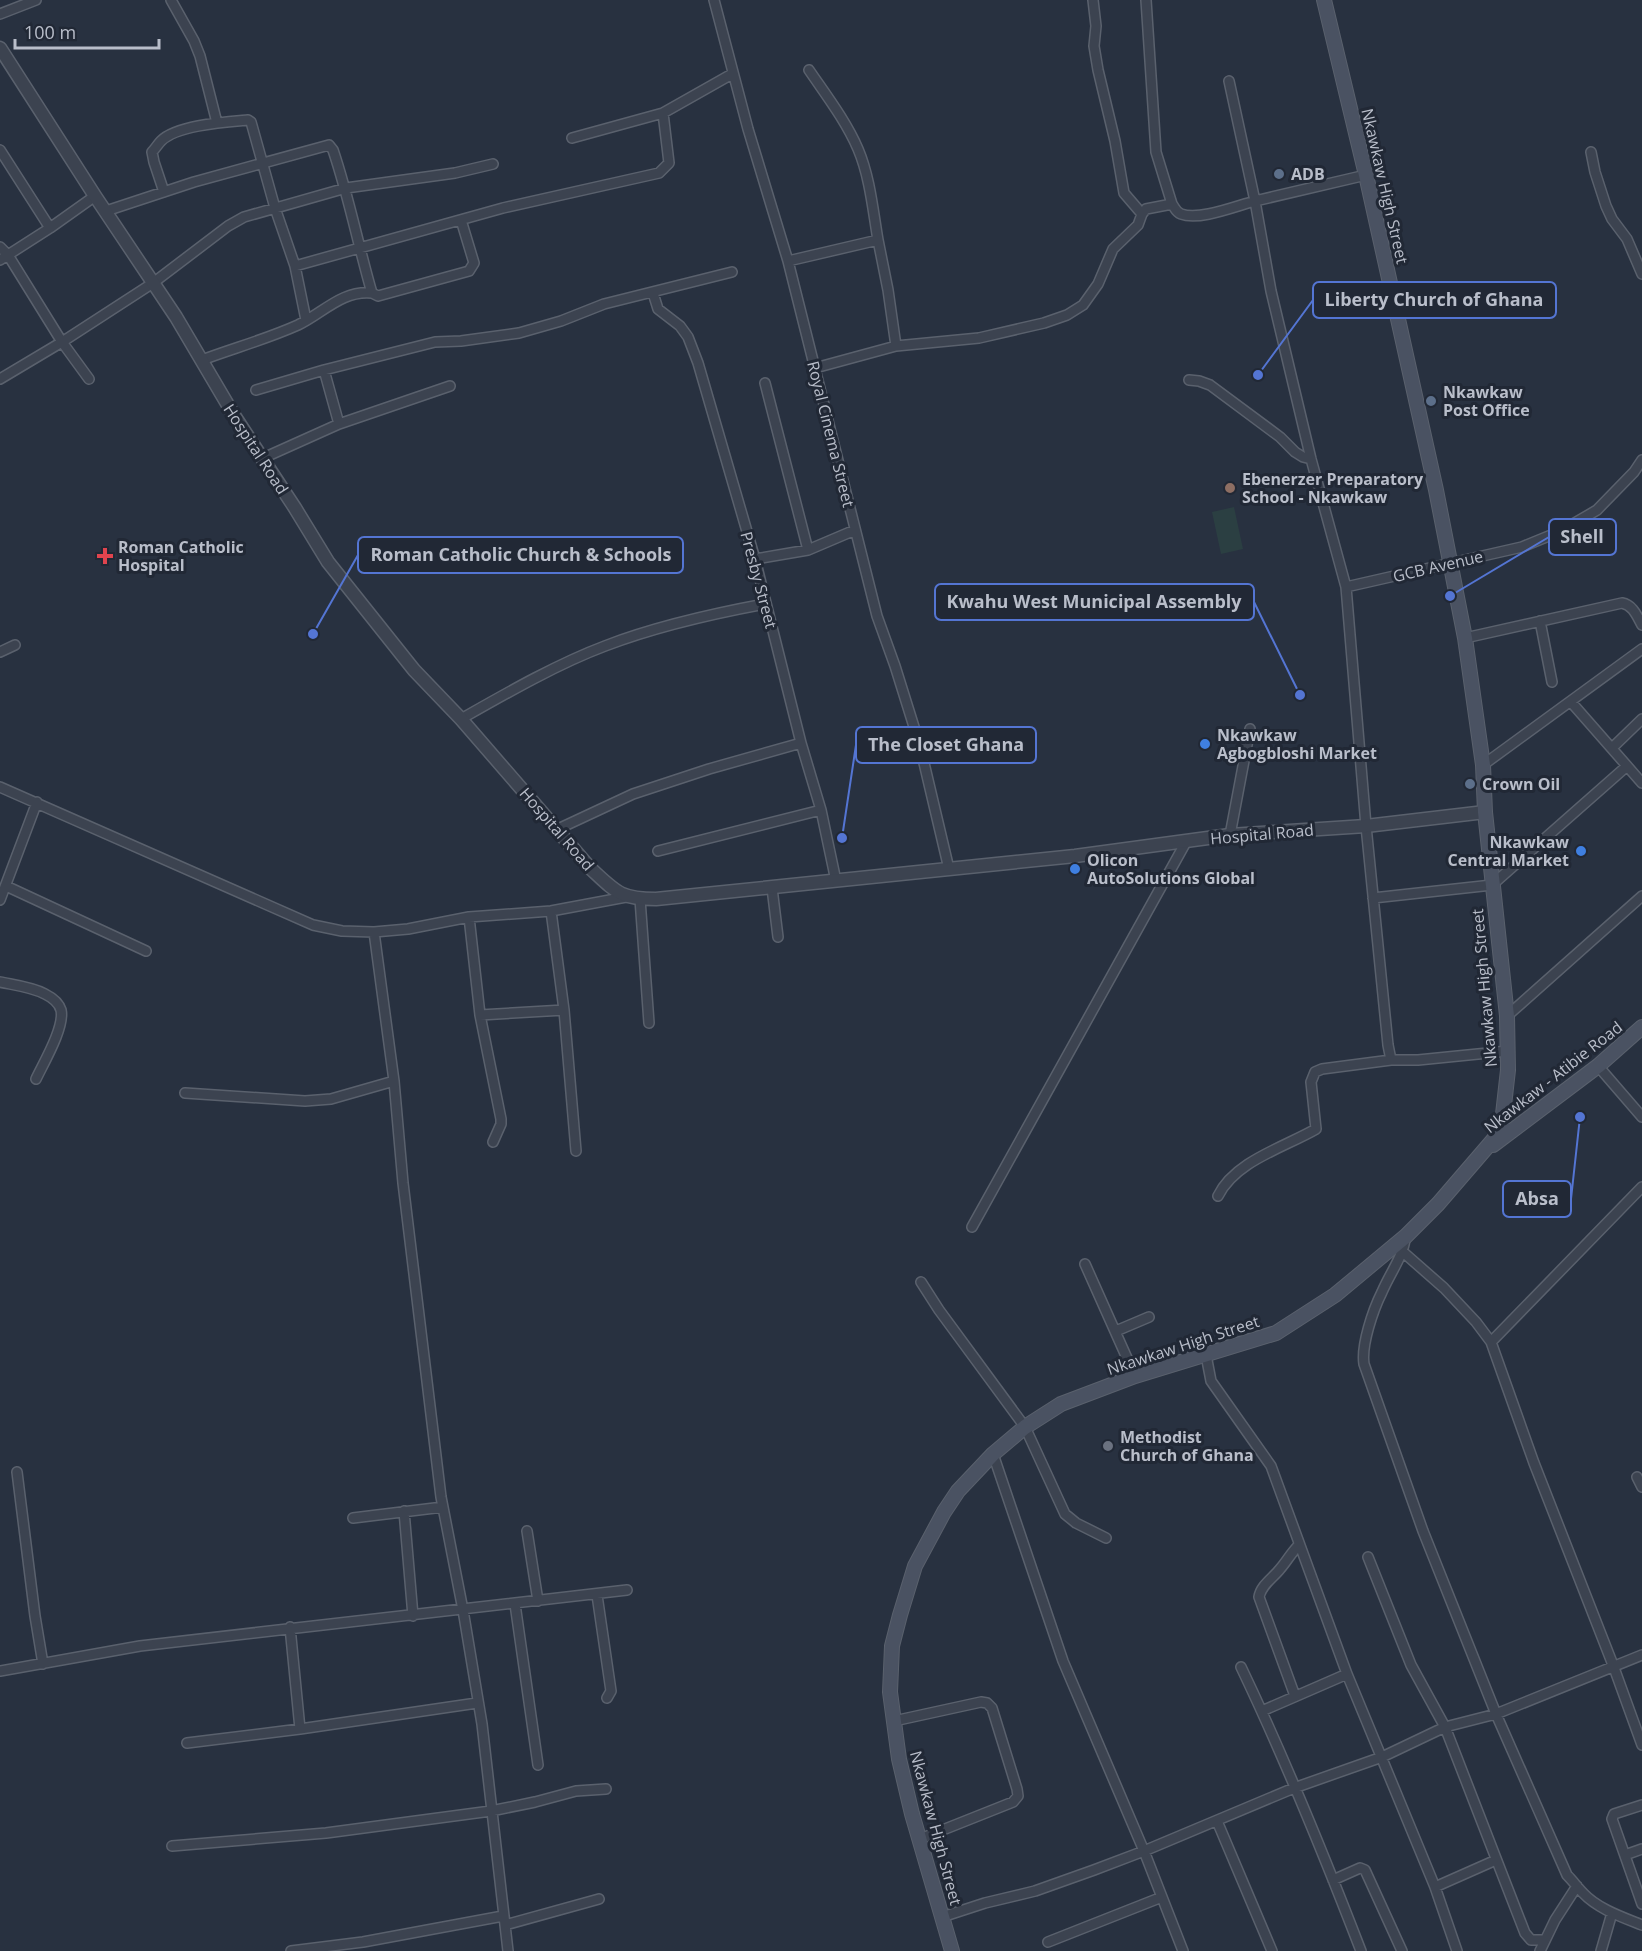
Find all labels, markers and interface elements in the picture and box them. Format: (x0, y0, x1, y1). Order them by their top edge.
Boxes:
scale bar (15, 12, 159, 50)
text: 100 m (24, 20, 76, 44)
street label: Nkawkaw High Street (1356, 106, 1414, 266)
place label: ADB (1291, 163, 1325, 185)
marker: ADB (1272, 167, 1286, 181)
callout: Liberty Church of Ghana (1313, 282, 1556, 318)
text: Liberty Church of Ghana (1325, 287, 1543, 311)
street label: Royal Cinema Street (802, 359, 860, 510)
place label: Nkawkaw Post Office (1443, 381, 1530, 421)
marker: Nkawkaw Post Office (1424, 394, 1438, 408)
street label: Hospital Road (218, 399, 294, 499)
place label: Ebenerzer Preparatory School - Nkawkaw (1242, 468, 1424, 508)
marker: Ebenerzer Preparatory School - Nkawkaw (1223, 481, 1237, 495)
callout: Shell (1549, 519, 1616, 555)
text: Shell (1560, 524, 1604, 548)
street label: Presby Street (736, 529, 783, 631)
place label: Roman Catholic Hospital (118, 536, 244, 576)
callout: Roman Catholic Church & Schools (358, 537, 683, 573)
text: Roman Catholic Church & Schools (370, 542, 672, 566)
street label: GCB Avenue (1391, 545, 1485, 587)
marker: Roman Catholic Hospital (96, 547, 114, 565)
callout: Kwahu West Municipal Assembly (935, 584, 1254, 620)
text: Kwahu West Municipal Assembly (946, 589, 1242, 613)
place label: Nkawkaw Agbogbloshi Market (1217, 724, 1377, 764)
callout: The Closet Ghana (856, 727, 1036, 763)
text: The Closet Ghana (868, 732, 1024, 756)
marker: Nkawkaw Agbogbloshi Market (1198, 737, 1212, 751)
place label: Crown Oil (1482, 773, 1560, 795)
marker: Crown Oil (1463, 777, 1477, 791)
street label: Hospital Road (515, 783, 599, 875)
street label: Hospital Road (1209, 819, 1315, 849)
place label: Nkawkaw Central Market (1448, 831, 1569, 871)
marker: Nkawkaw Central Market (1574, 844, 1588, 858)
place label: Olicon AutoSolutions Global (1087, 849, 1255, 889)
marker: Olicon AutoSolutions Global (1068, 862, 1082, 876)
street label: Nkawkaw High Street (1466, 908, 1502, 1068)
street label: Nkawkaw - Atibie Road (1479, 1016, 1627, 1138)
callout: Absa (1503, 1181, 1571, 1217)
text: Absa (1515, 1186, 1559, 1210)
street label: Nkawkaw High Street (1104, 1310, 1262, 1380)
place label: Methodist Church of Ghana (1120, 1426, 1254, 1466)
marker: Methodist Church of Ghana (1101, 1439, 1115, 1453)
street label: Nkawkaw High Street (905, 1748, 967, 1908)

